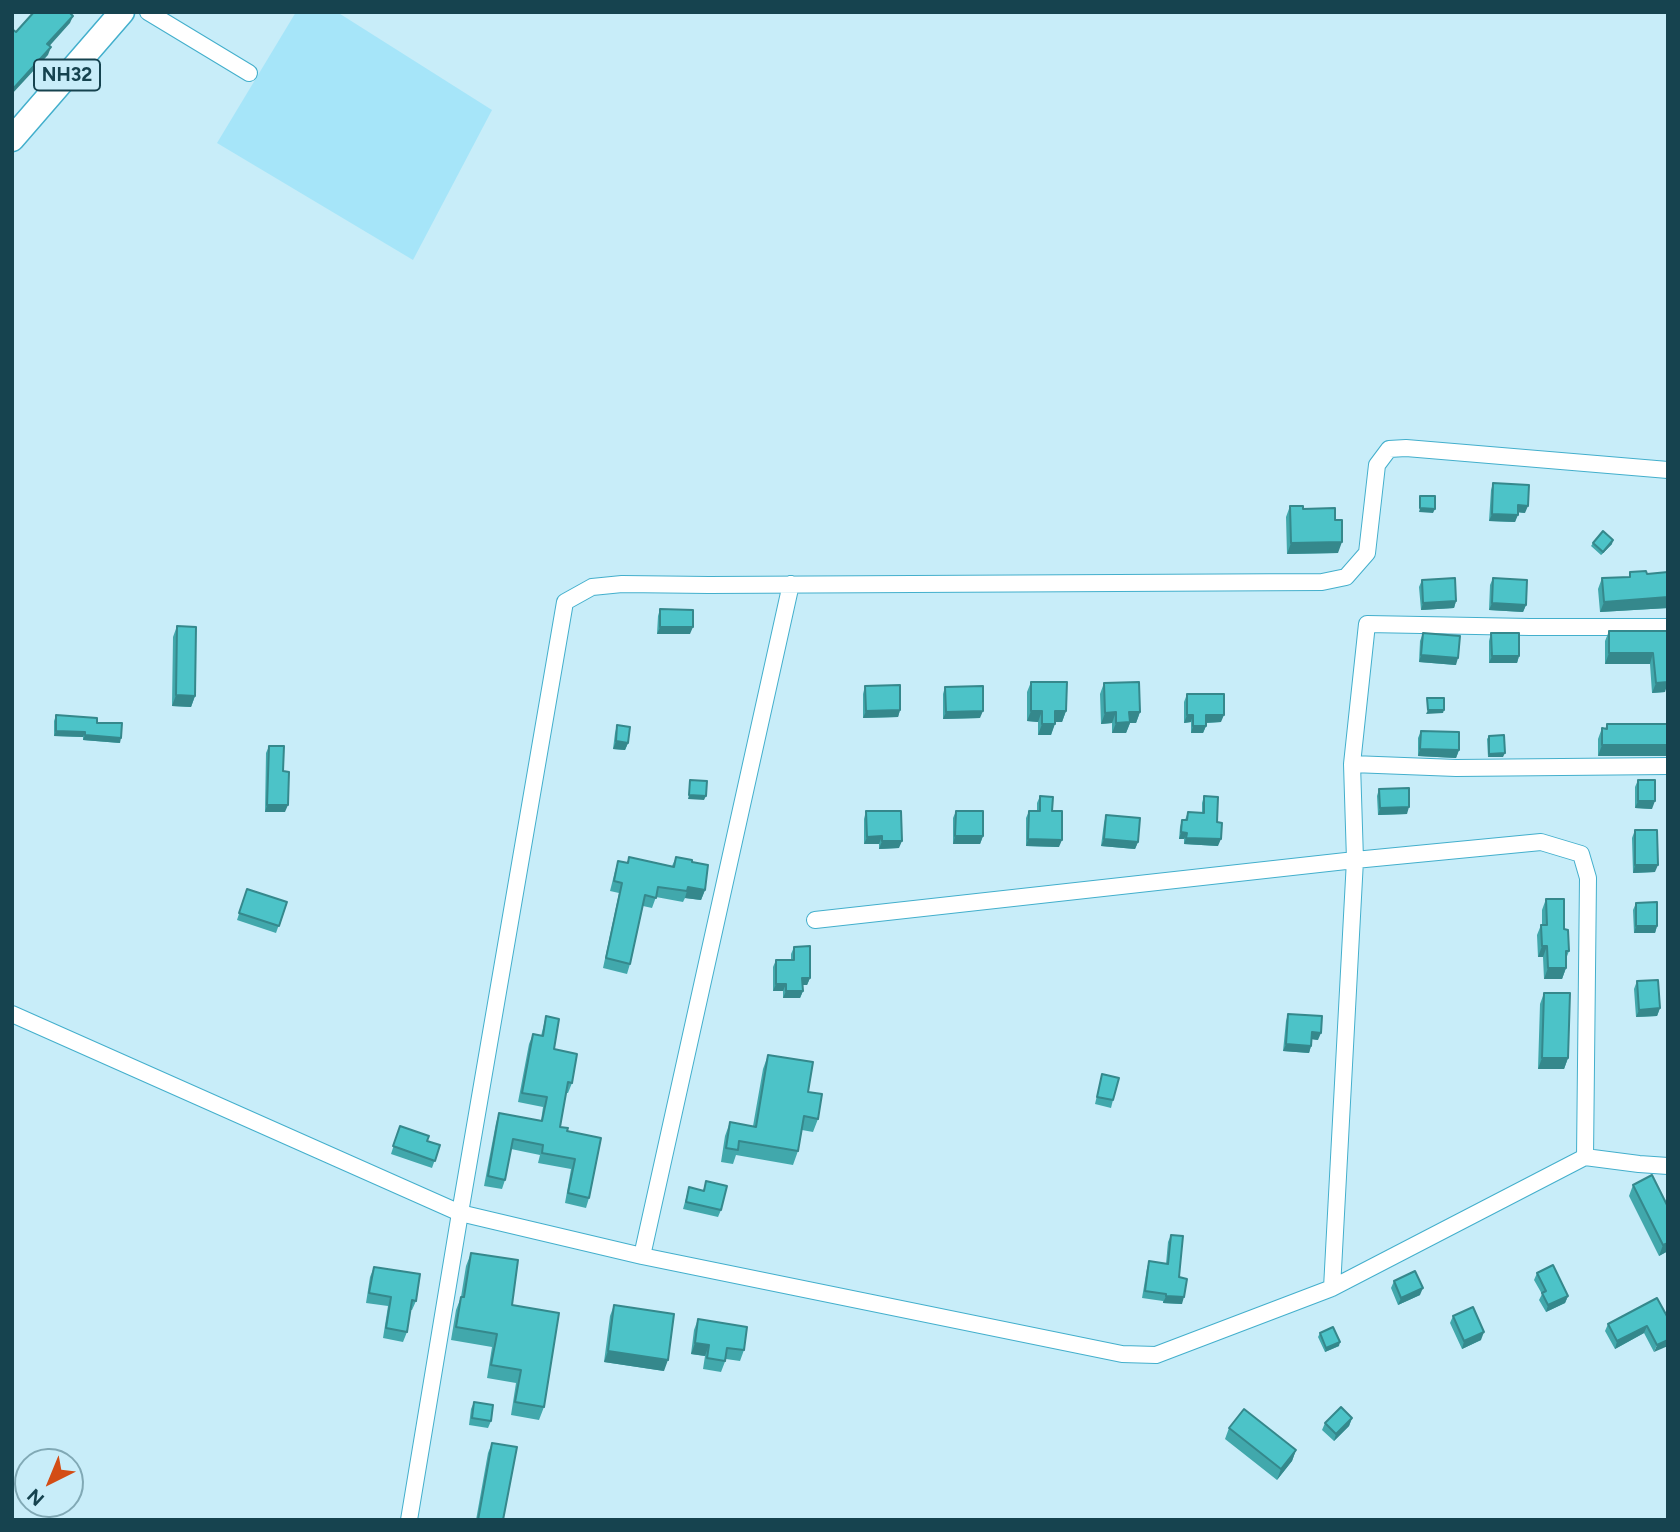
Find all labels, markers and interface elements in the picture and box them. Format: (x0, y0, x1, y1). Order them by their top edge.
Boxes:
road number: NH32 (34, 60, 100, 90)
north arrow (14, 1448, 84, 1518)
text: N (22, 1484, 49, 1511)

